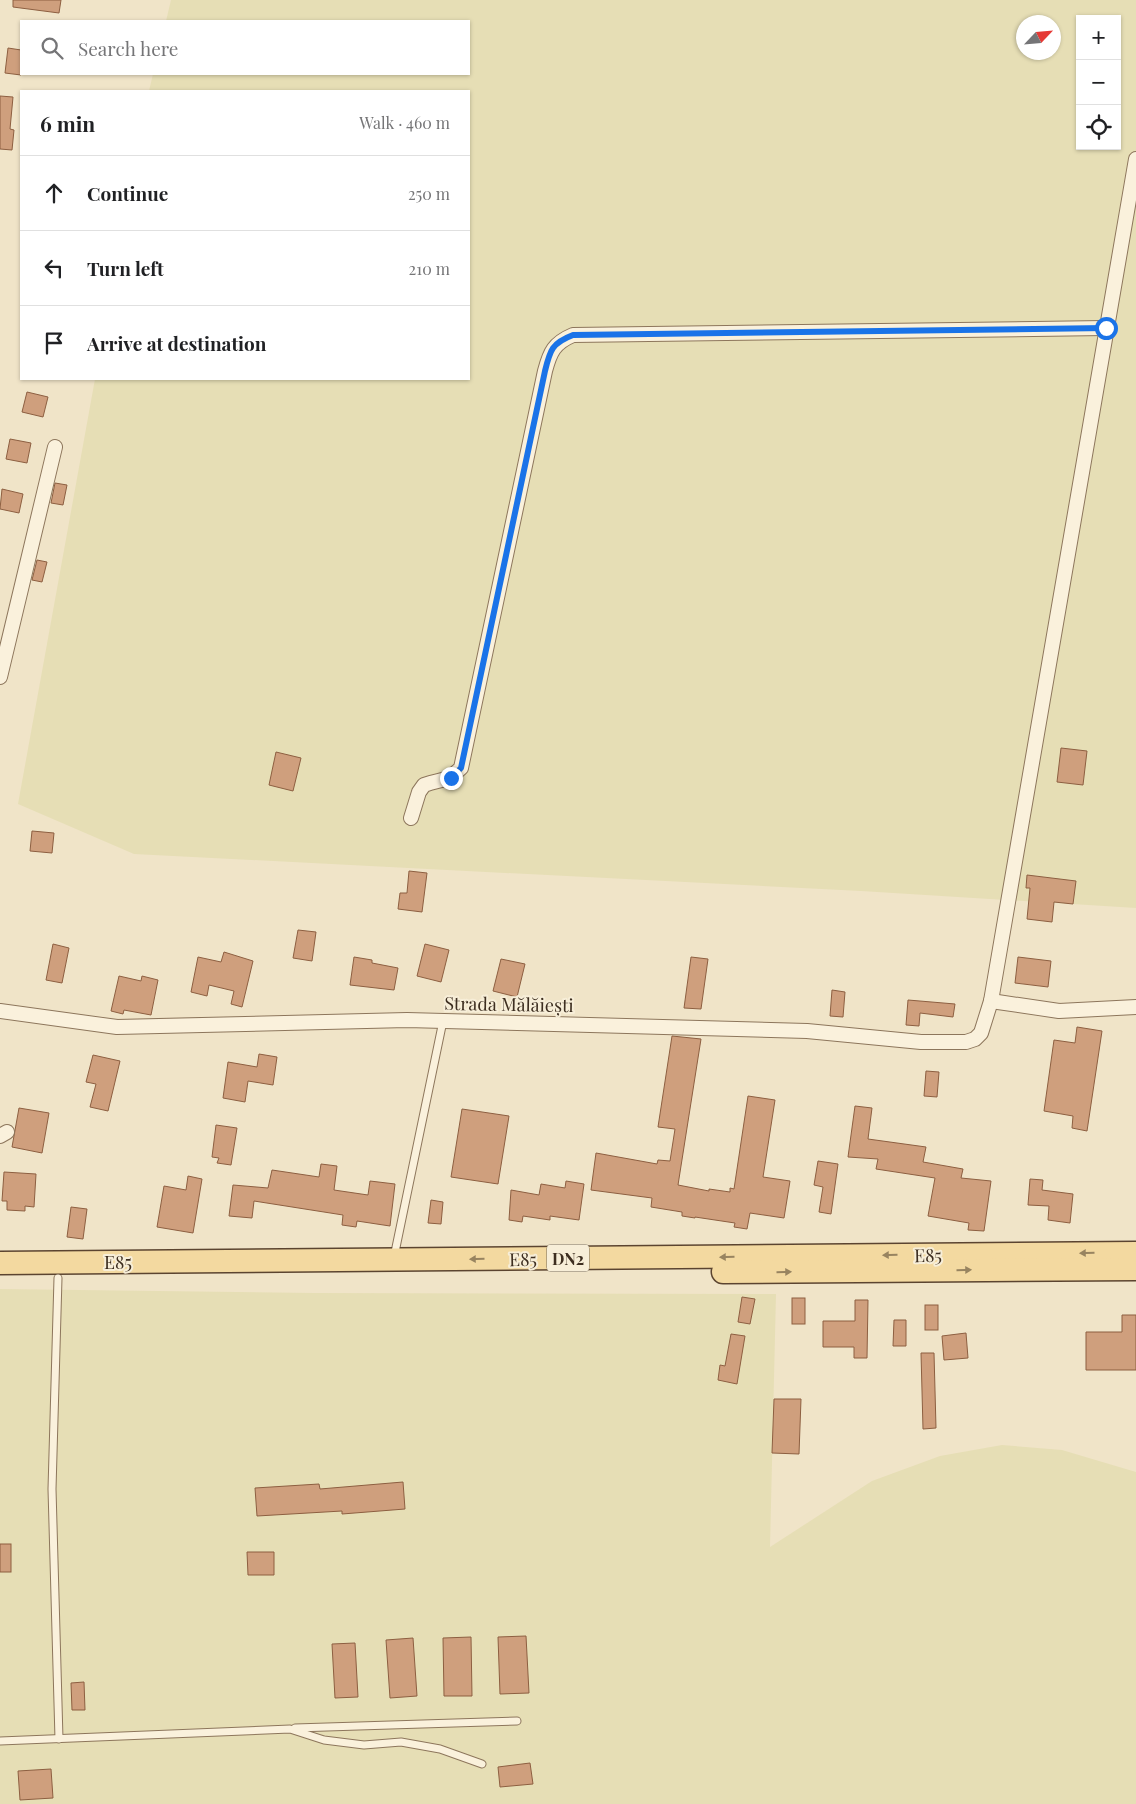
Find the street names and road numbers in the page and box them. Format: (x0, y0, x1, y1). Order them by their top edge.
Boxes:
street label: Strada Mălăiești (444, 991, 574, 1017)
street label: E85 (914, 1243, 942, 1267)
road number: DN2 (547, 1244, 589, 1272)
street label: E85 (509, 1247, 537, 1271)
street label: E85 (104, 1250, 132, 1274)

